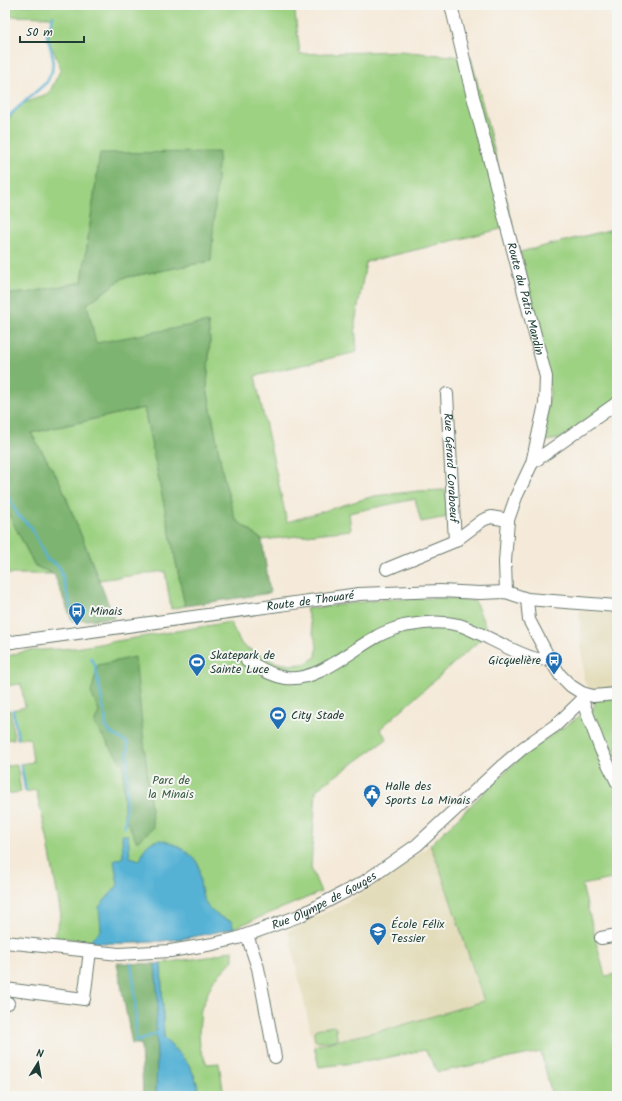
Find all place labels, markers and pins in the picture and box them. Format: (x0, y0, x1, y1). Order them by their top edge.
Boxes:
bus stop icon: Minais (67, 601, 87, 626)
place label: Minais (90, 602, 122, 621)
place label: Skatepark de Sainte Luce (210, 646, 275, 679)
bus stop icon: Gicquelière (544, 650, 564, 675)
place label: Gicquelière (488, 651, 542, 670)
sports icon: Skatepark de Sainte Luce (187, 652, 207, 677)
sports icon: City Stade (268, 705, 288, 730)
place label: City Stade (291, 706, 345, 725)
place label: Halle des Sports La Minais (385, 777, 470, 810)
public building icon: Halle des Sports La Minais (362, 783, 382, 808)
place label: École Félix Tessier (391, 915, 445, 948)
school or university icon: École Félix Tessier (368, 921, 388, 946)

